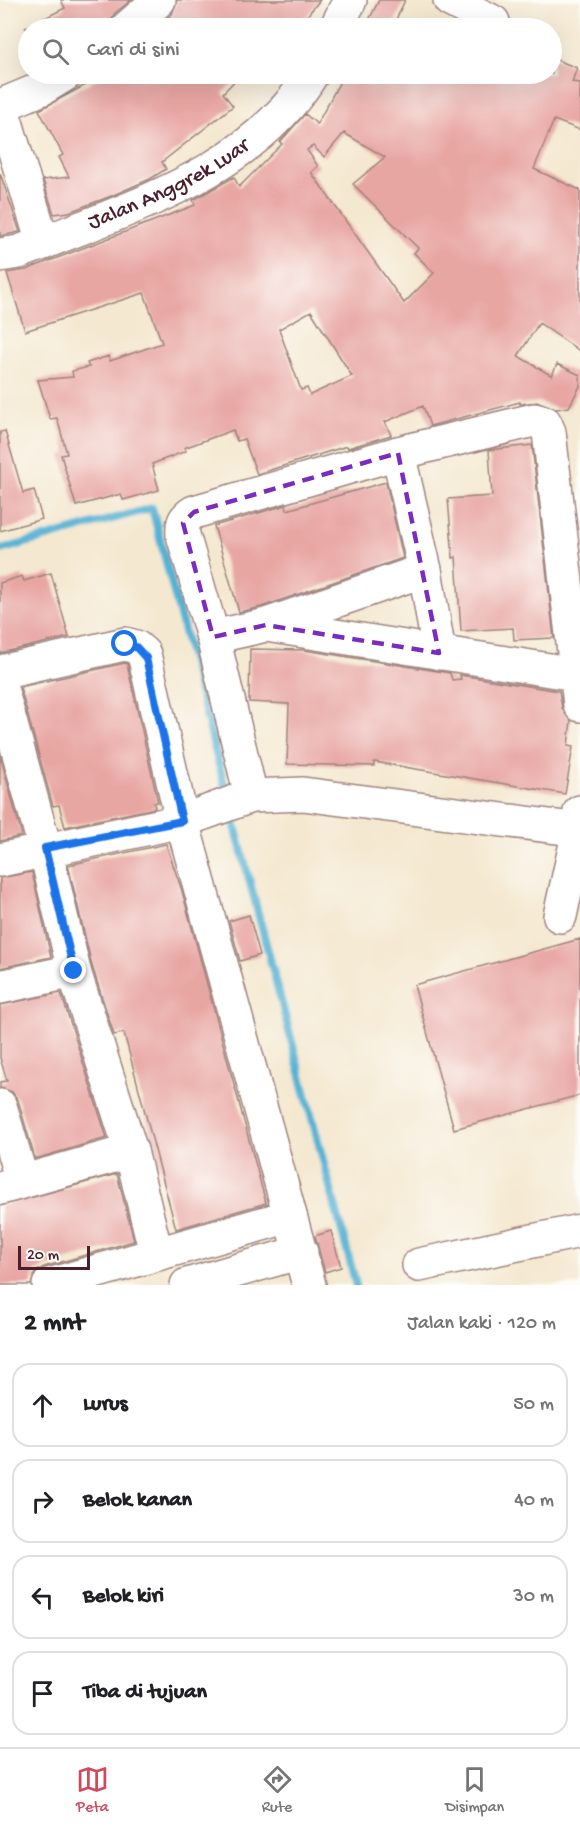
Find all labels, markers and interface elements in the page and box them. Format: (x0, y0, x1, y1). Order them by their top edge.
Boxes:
search box (18, 18, 562, 84)
icon: search (39, 35, 72, 68)
text: Cari di sini (87, 38, 180, 64)
street label: Jalan Anggrek Luar (85, 132, 257, 237)
route start (111, 630, 137, 656)
route end (60, 957, 86, 983)
scale bar (18, 1243, 90, 1270)
text: 20 m (27, 1247, 59, 1266)
text: 2 mnt (24, 1309, 84, 1340)
text: Jalan kaki · 120 m (407, 1313, 556, 1336)
icon: ahead (26, 1389, 59, 1422)
text: Lurus (83, 1392, 128, 1418)
text: 50 m (513, 1394, 554, 1417)
icon: right (26, 1485, 59, 1518)
text: Belok kanan (83, 1488, 192, 1514)
text: 40 m (514, 1490, 554, 1513)
icon: left (26, 1581, 59, 1614)
text: Belok kiri (83, 1584, 164, 1610)
text: 30 m (513, 1586, 554, 1609)
icon: arrive (26, 1677, 59, 1710)
text: Tiba di tujuan (83, 1680, 207, 1706)
tab: Peta (76, 1763, 109, 1818)
tab: Rute (261, 1763, 294, 1818)
tab: Disimpan (445, 1763, 504, 1818)

